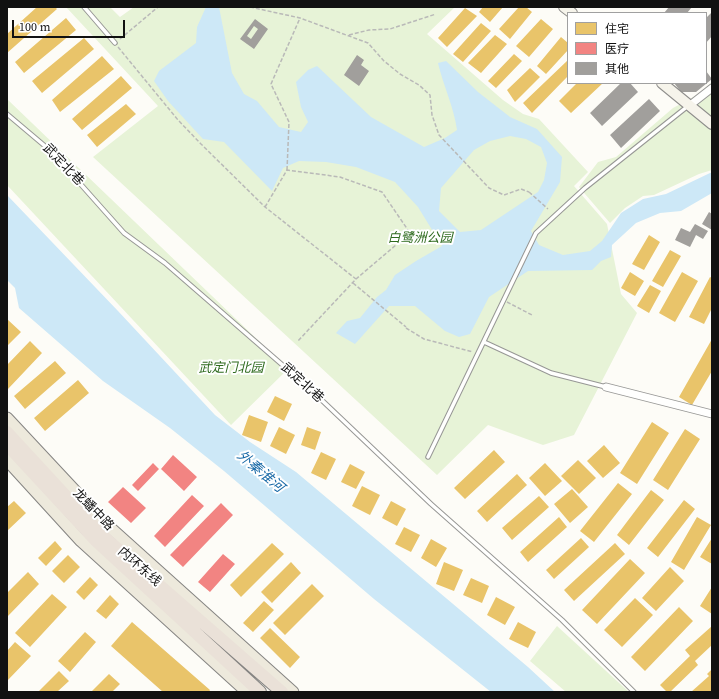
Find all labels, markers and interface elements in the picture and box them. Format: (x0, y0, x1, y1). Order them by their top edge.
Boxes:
scale bar (14, 12, 127, 38)
legend (567, 12, 707, 84)
text: 100 m (19, 19, 51, 35)
text: 住宅 (605, 21, 629, 37)
text: 医疗 (605, 41, 629, 57)
text: 其他 (605, 61, 629, 77)
street label: 武定北巷 (39, 141, 87, 189)
park label: 白鹭洲公园 (388, 231, 452, 247)
street label: 武定北巷 (277, 360, 327, 406)
park label: 武定门北园 (199, 361, 263, 377)
water label: 外秦淮河 (233, 448, 287, 496)
street label: 龙蟠中路 (69, 486, 117, 534)
street label: 内环东线 (114, 544, 164, 590)

